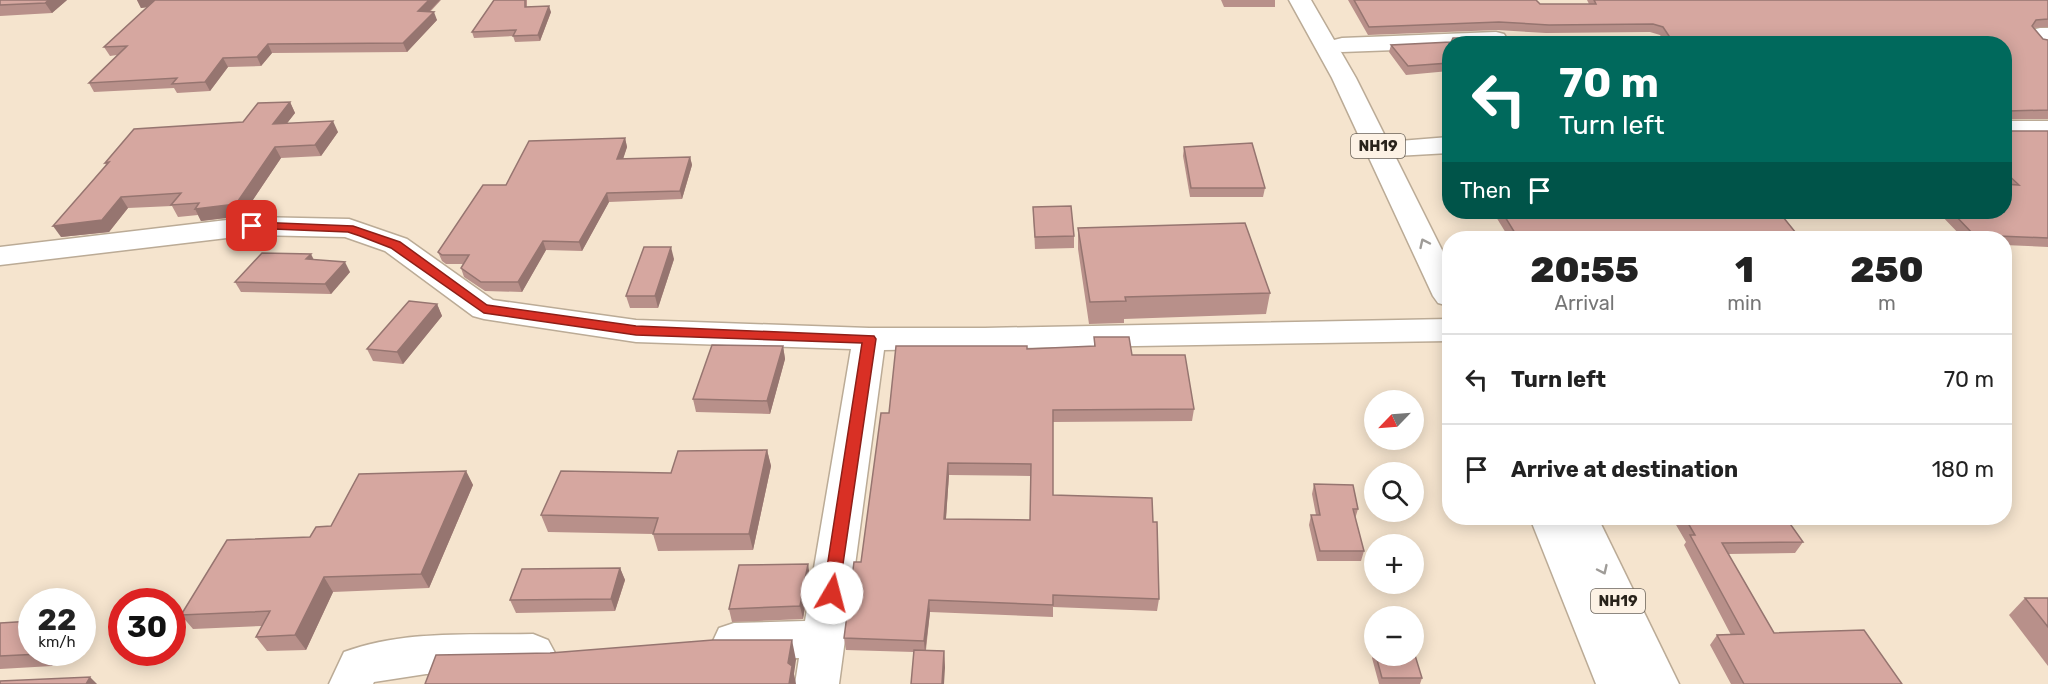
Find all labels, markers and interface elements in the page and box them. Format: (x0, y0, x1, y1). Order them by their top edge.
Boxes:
text: 70 m (1559, 58, 1659, 108)
icon: left (1460, 60, 1538, 138)
text: Turn left (1559, 109, 1664, 141)
road number: NH19 (1351, 134, 1405, 158)
icon: arrive (1523, 174, 1556, 207)
text: Then (1460, 177, 1511, 204)
pin (226, 200, 277, 251)
icon: arrive (235, 209, 268, 242)
one-way arrow (1420, 238, 1432, 249)
text: 20:55 (1530, 248, 1639, 291)
text: 1 (1735, 248, 1754, 291)
text: 250 (1850, 248, 1924, 291)
text: Arrival (1555, 291, 1615, 315)
text: min (1727, 291, 1762, 315)
text: m (1878, 291, 1896, 315)
icon: left (1460, 363, 1493, 396)
text: Turn left (1511, 366, 1606, 393)
text: 70 m (1944, 366, 1994, 393)
north arrow (1364, 390, 1424, 450)
map controls (1364, 390, 1424, 666)
icon: arrive (1460, 453, 1493, 486)
text: Arrive at destination (1511, 456, 1738, 483)
text: 180 m (1932, 456, 1994, 483)
button: search (1364, 462, 1424, 522)
button: + (1364, 534, 1424, 594)
position arrow (800, 561, 864, 625)
one-way arrow (1596, 564, 1608, 575)
speed limit sign: 30 (108, 588, 186, 666)
road number: NH19 (1591, 589, 1645, 613)
text: 22 (38, 602, 77, 638)
button: − (1364, 606, 1424, 666)
text: km/h (38, 633, 76, 651)

